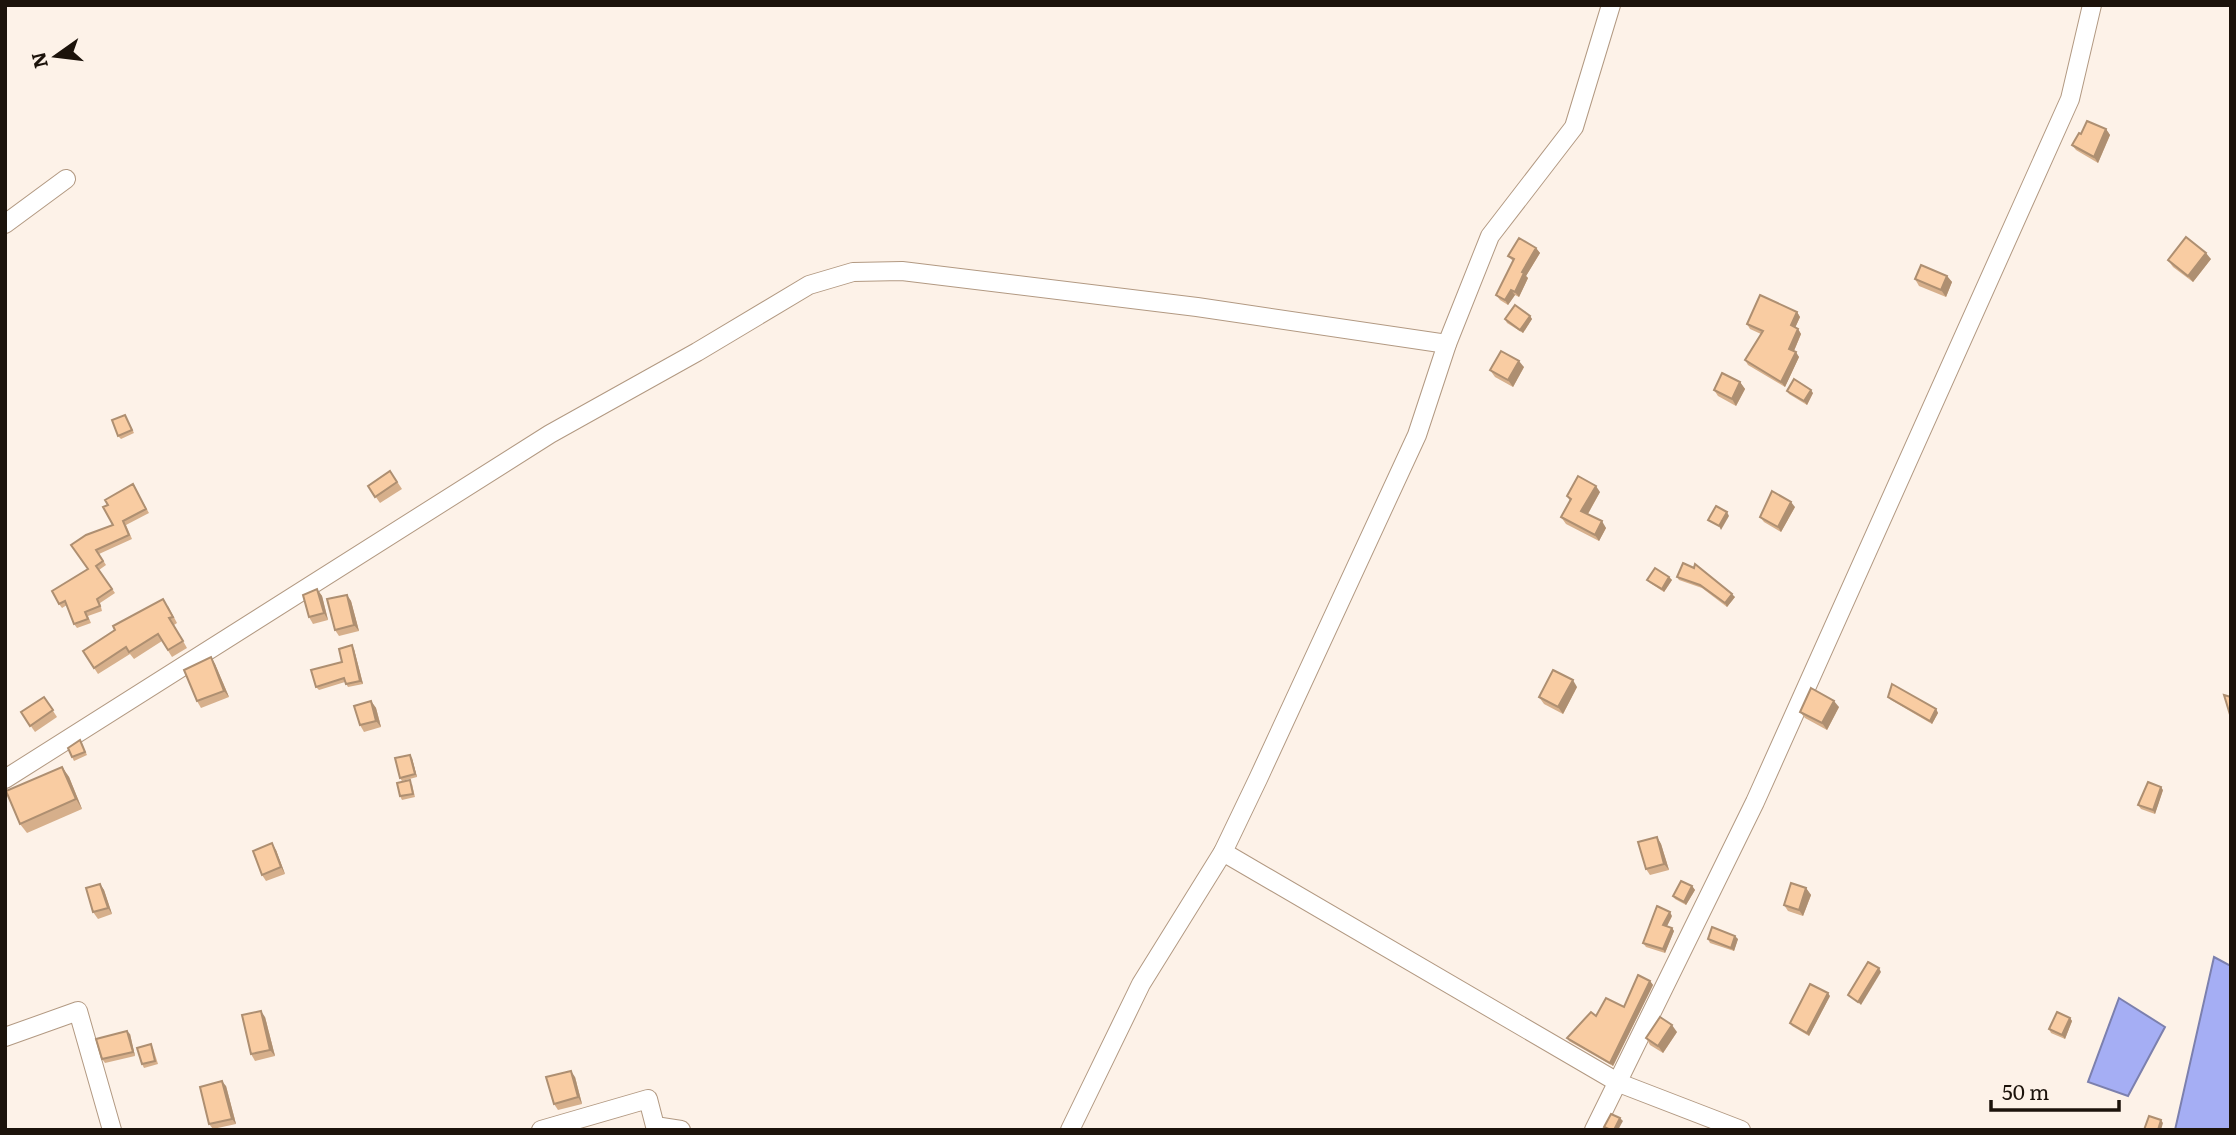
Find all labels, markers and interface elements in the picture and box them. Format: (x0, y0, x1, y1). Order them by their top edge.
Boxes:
north arrow (21, 21, 91, 91)
text: N (23, 49, 54, 71)
scale bar (1991, 1068, 2119, 1112)
text: 50 m (2002, 1075, 2049, 1106)

